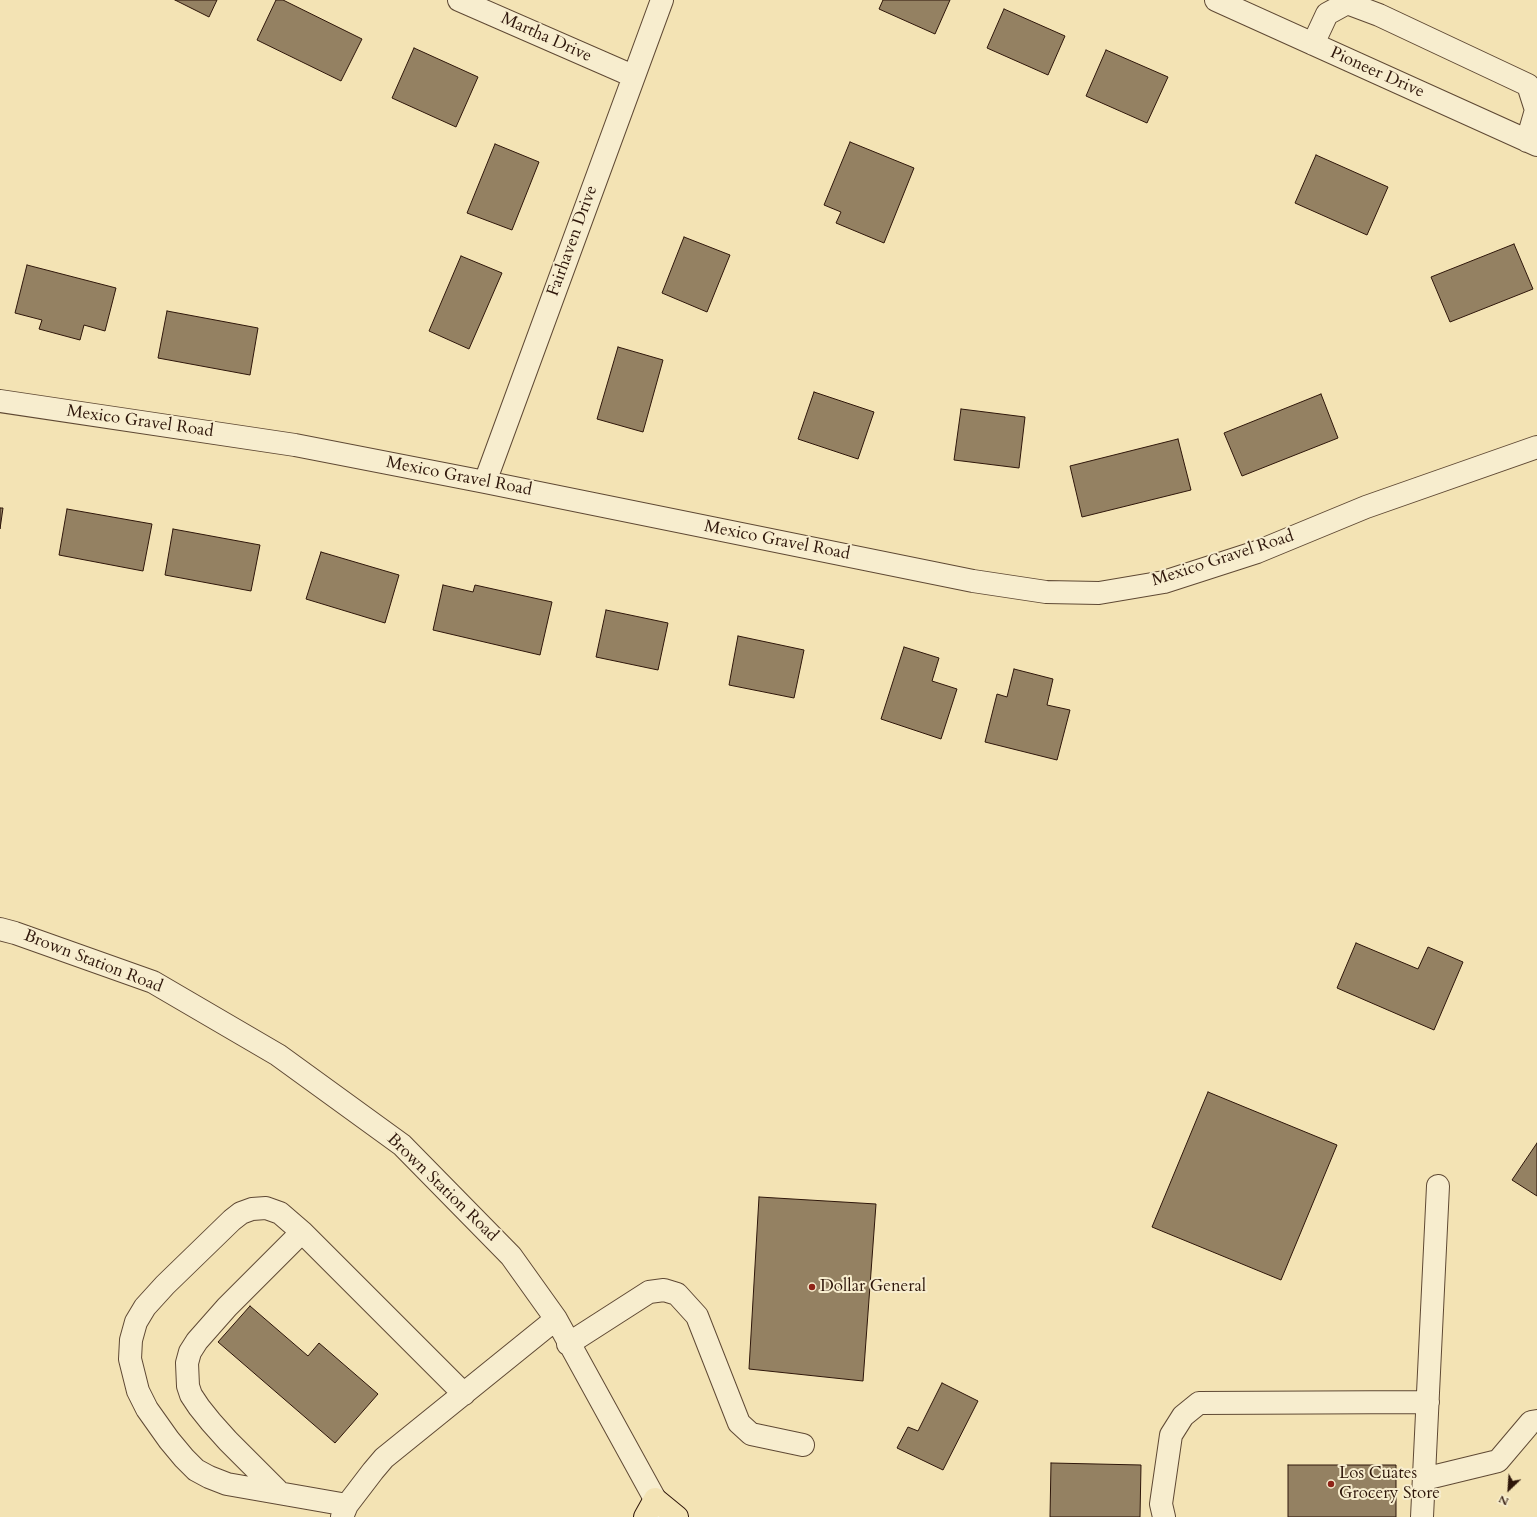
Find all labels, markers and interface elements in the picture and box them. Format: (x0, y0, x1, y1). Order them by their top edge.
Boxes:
street label: Martha Drive (497, 9, 595, 67)
street label: Pioneer Drive (1327, 43, 1427, 103)
street label: Fairhaven Drive (544, 183, 602, 299)
street label: Mexico Gravel Road (65, 402, 215, 442)
street label: Mexico Gravel Road (384, 453, 534, 501)
street label: Mexico Gravel Road (702, 517, 852, 565)
street label: Mexico Gravel Road (1149, 526, 1297, 592)
street label: Brown Station Road (21, 926, 165, 998)
street label: Brown Station Road (382, 1130, 502, 1246)
place label: Dollar General (820, 1277, 926, 1297)
marker: Dollar General (807, 1282, 817, 1292)
place label: Los Cuates Grocery Store (1339, 1464, 1440, 1504)
north arrow (1489, 1469, 1529, 1509)
marker: Los Cuates Grocery Store (1326, 1479, 1336, 1489)
text: N (1496, 1492, 1511, 1509)

